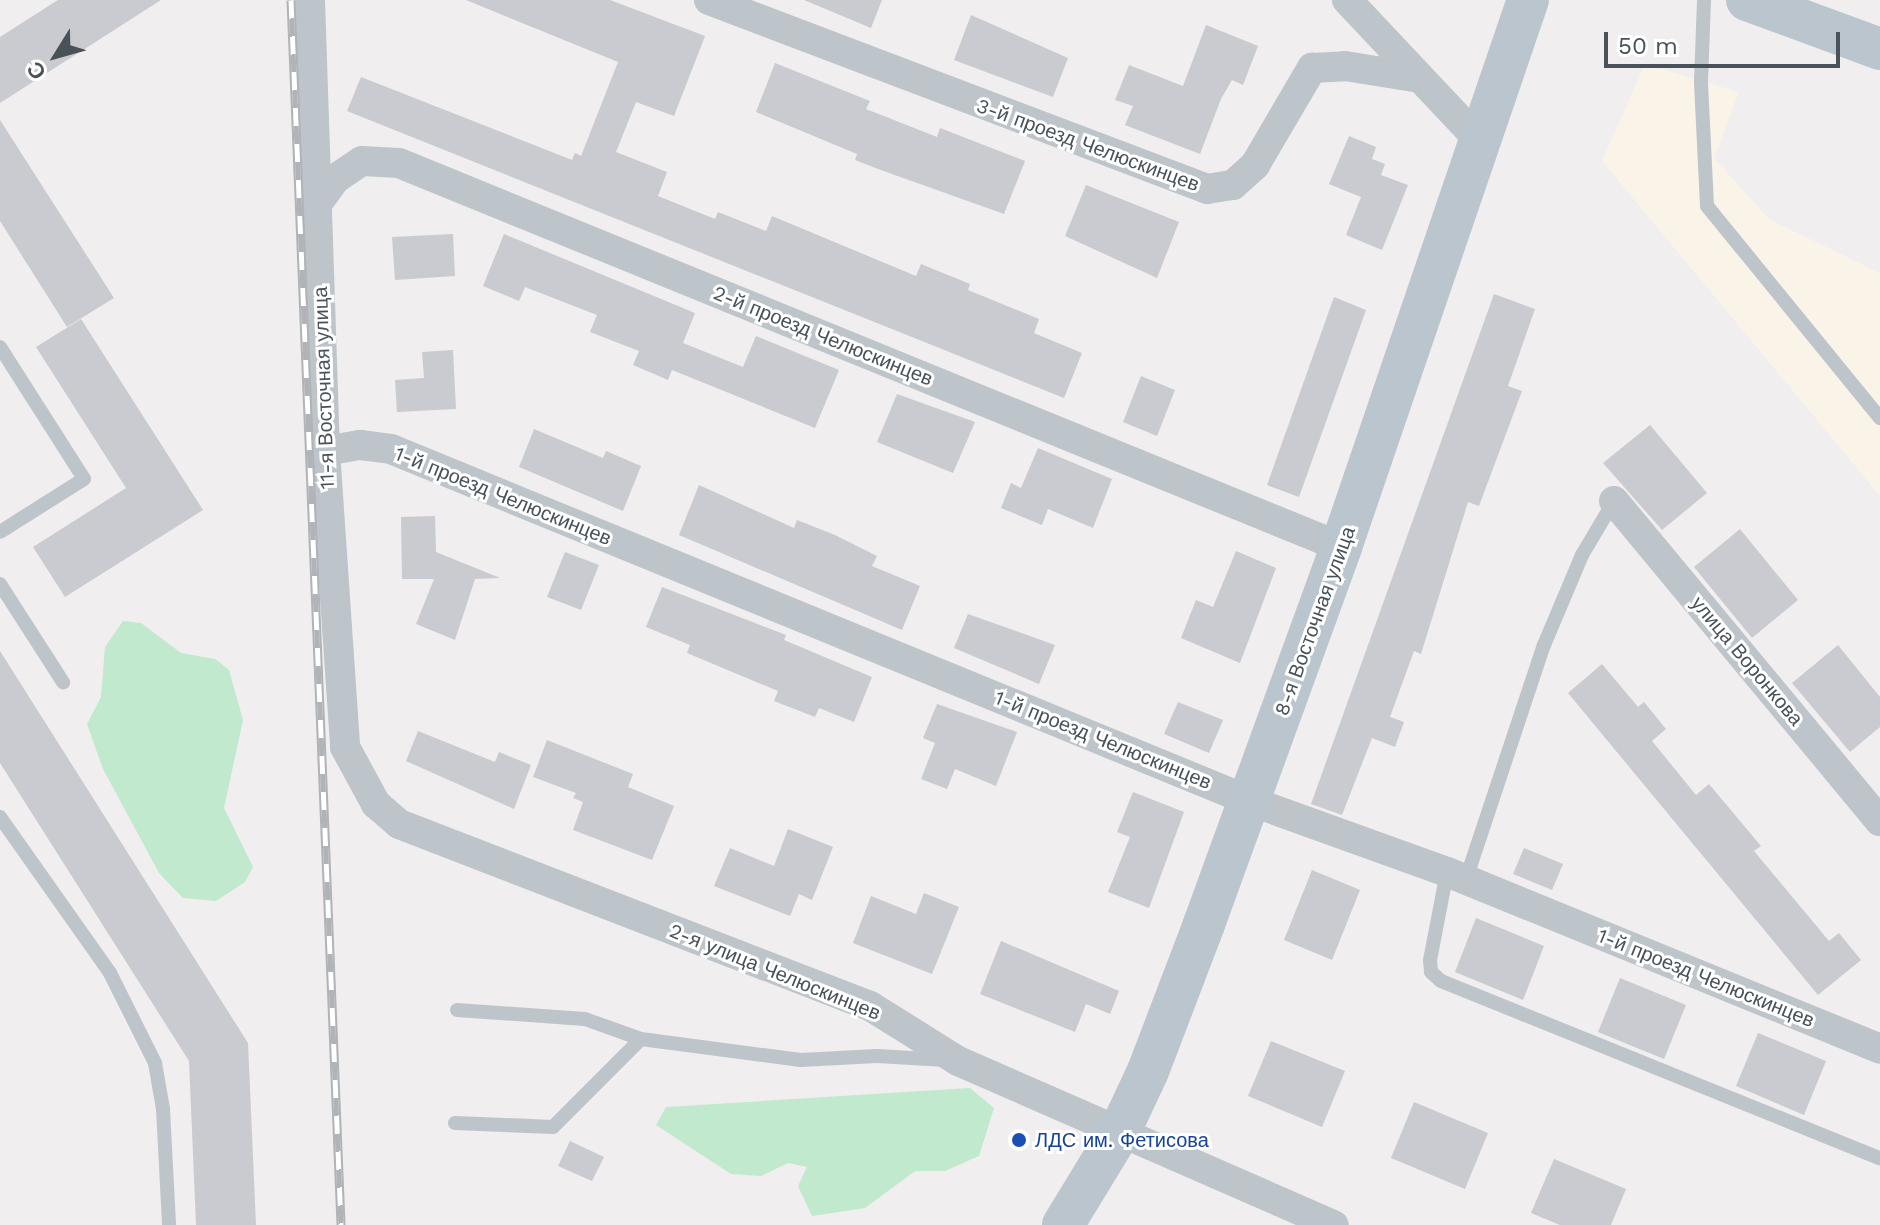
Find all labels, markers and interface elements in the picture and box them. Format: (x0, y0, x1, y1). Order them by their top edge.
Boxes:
north arrow (16, 16, 96, 96)
scale bar (1608, 16, 1844, 66)
text: 50 m (1618, 32, 1678, 60)
text: С (22, 57, 51, 85)
street label: 3-й проезд Челюскинцев (973, 93, 1203, 197)
street label: 2-й проезд Челюскинцев (710, 281, 936, 391)
street label: 11-я Восточная улица (308, 286, 340, 490)
street label: 1-й проезд Челюскинцев (391, 442, 615, 550)
street label: 8-я Восточная улица (1270, 523, 1360, 719)
street label: улица Воронкова (1686, 592, 1808, 730)
street label: 1-й проезд Челюскинцев (991, 686, 1215, 794)
street label: 2-я улица Челюскинцев (666, 919, 884, 1025)
street label: 1-й проезд Челюскинцев (1594, 924, 1818, 1032)
place label: ЛДС им. Фетисова (1035, 1128, 1209, 1152)
marker: ЛДС им. Фетисова (1010, 1131, 1028, 1149)

